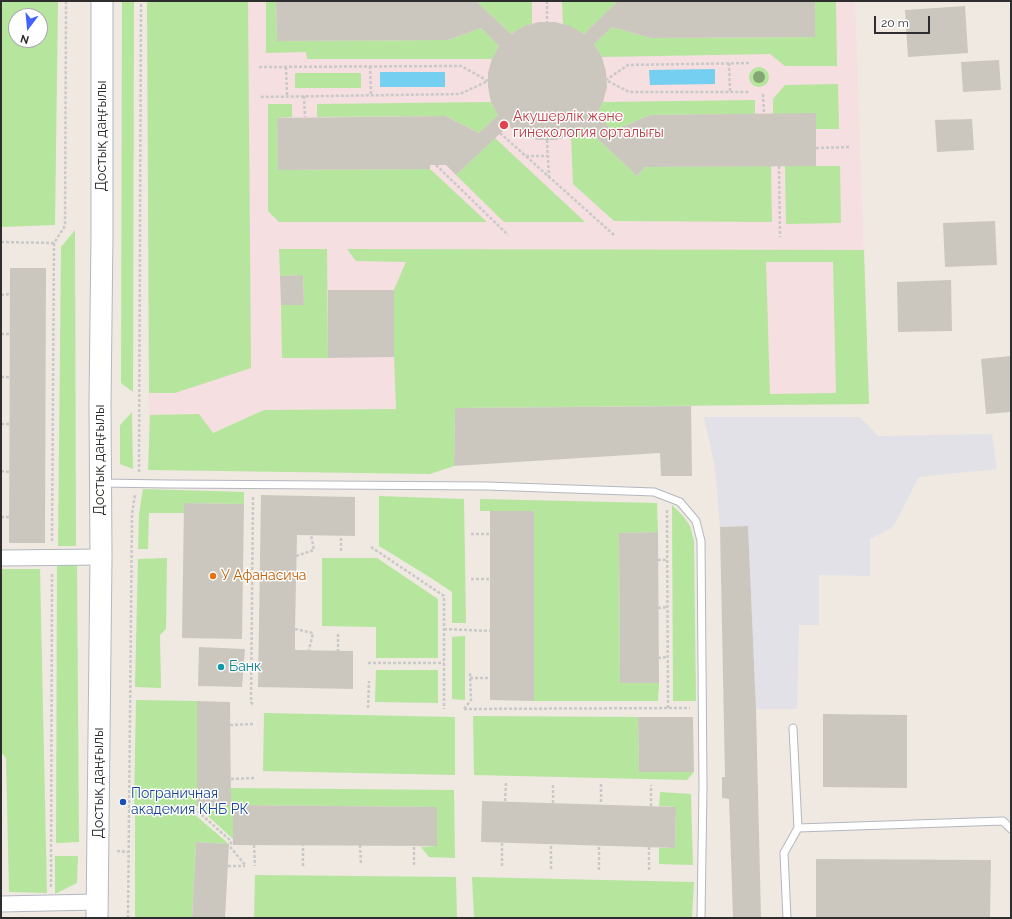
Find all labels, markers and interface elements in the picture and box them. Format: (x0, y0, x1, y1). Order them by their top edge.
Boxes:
north arrow (8, 8, 48, 48)
scale bar (876, 8, 932, 34)
text: 20 m (881, 16, 909, 30)
text: N (19, 32, 31, 46)
street label: Достық даңғылы (94, 81, 110, 191)
place label: Акушерлік және гинекология орталығы (513, 109, 664, 142)
marker: Акушерлік және гинекология орталығы (498, 119, 510, 131)
street label: Достық даңғылы (92, 405, 108, 515)
place label: У Афанасича (221, 568, 306, 584)
marker: У Афанасича (208, 571, 218, 581)
place label: Банк (229, 659, 261, 675)
marker: Банк (216, 662, 226, 672)
street label: Достық даңғылы (91, 728, 107, 838)
place label: Пограничная академия КНБ РК (131, 786, 248, 818)
marker: Пограничная академия КНБ РК (118, 797, 128, 807)

